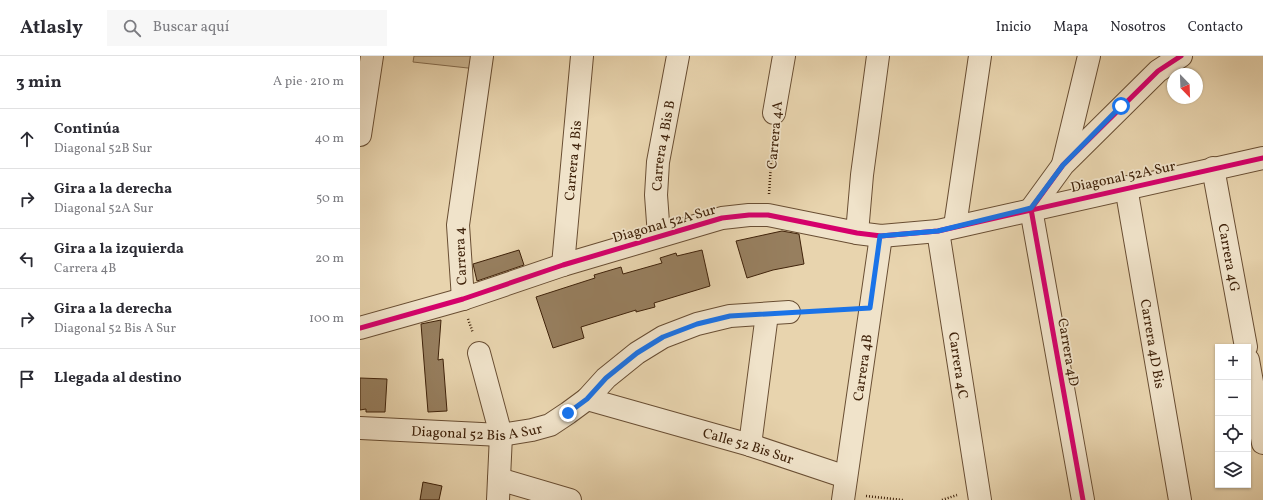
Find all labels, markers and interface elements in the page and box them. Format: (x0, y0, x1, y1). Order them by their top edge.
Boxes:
search box (107, 10, 387, 46)
text: Atlasly (20, 15, 83, 41)
icon: search (121, 17, 143, 39)
text: Buscar aquí (153, 17, 229, 38)
text: Inicio (996, 18, 1031, 37)
text: Mapa (1053, 18, 1088, 37)
text: Nosotros (1110, 18, 1166, 37)
text: Contacto (1188, 18, 1243, 37)
north arrow (1167, 68, 1203, 104)
text: 3 min (16, 71, 62, 94)
text: A pie · 210 m (273, 73, 344, 91)
route start (1112, 97, 1130, 115)
street label: Carrera 4 Bis B (648, 99, 680, 192)
street label: Carrera 4A (763, 100, 788, 170)
text: Continúa (54, 119, 120, 140)
street label: Carrera 4 Bis (561, 120, 587, 201)
icon: ahead (16, 128, 38, 150)
text: 40 m (315, 130, 344, 148)
text: Diagonal 52B Sur (54, 140, 152, 158)
street label: Diagonal 52A Sur (1069, 157, 1178, 198)
text: Gira a la derecha (54, 179, 172, 200)
icon: right (16, 188, 38, 210)
text: 50 m (316, 190, 344, 208)
text: Diagonal 52A Sur (54, 200, 153, 218)
street label: Diagonal 52A Sur (610, 201, 718, 248)
street label: Carrera 4G (1212, 222, 1244, 293)
street label: Carrera 4 (450, 226, 473, 286)
text: Gira a la izquierda (54, 239, 184, 260)
icon: left (16, 248, 38, 270)
text: 20 m (315, 250, 344, 268)
text: Carrera 4B (54, 260, 116, 278)
street label: Carrera 4D Bis (1134, 298, 1169, 390)
text: Gira a la derecha (54, 299, 172, 320)
icon: right (16, 308, 38, 330)
text: 100 m (309, 310, 344, 328)
street label: Carrera 4D (1052, 317, 1083, 388)
text: Diagonal 52 Bis A Sur (54, 320, 176, 338)
street label: Carrera 4C (943, 331, 972, 401)
street label: Carrera 4B (849, 333, 878, 402)
map controls (1215, 344, 1251, 488)
button: + (1215, 344, 1251, 380)
icon: arrive (16, 368, 38, 390)
text: Llegada al destino (54, 368, 182, 389)
button: − (1215, 380, 1251, 416)
route end (559, 404, 577, 422)
button: locate (1215, 416, 1251, 452)
street label: Diagonal 52 Bis A Sur (411, 420, 545, 446)
street label: Calle 52 Bis Sur (700, 424, 796, 470)
button: layers (1215, 452, 1251, 488)

